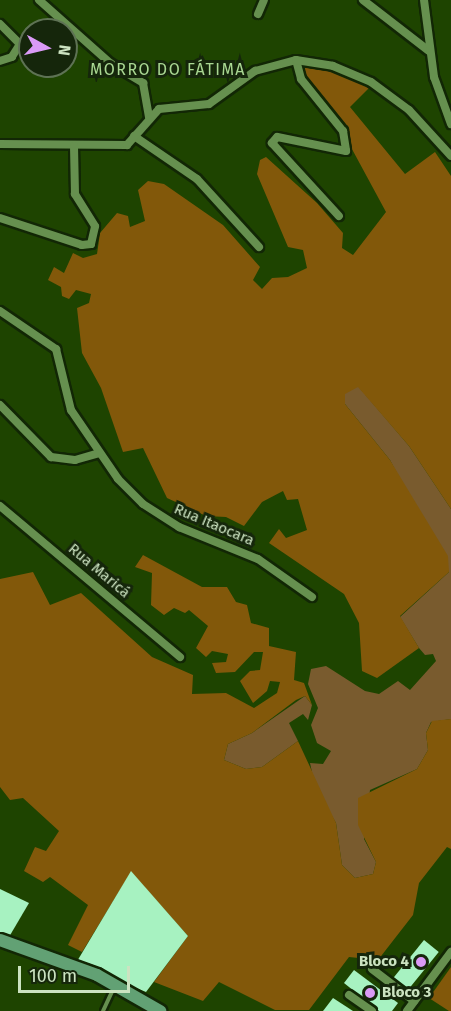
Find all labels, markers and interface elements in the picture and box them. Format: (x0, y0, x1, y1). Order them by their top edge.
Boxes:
north arrow (18, 18, 78, 78)
text: N (54, 44, 74, 57)
district label: MORRO DO FÁTIMA (90, 60, 246, 80)
street label: Rua Itaocara (171, 500, 257, 550)
street label: Rua Maricá (64, 540, 134, 602)
place label: Bloco 4 (359, 953, 409, 971)
scale bar (21, 954, 134, 992)
marker: Bloco 4 (414, 955, 428, 969)
text: 100 m (29, 965, 77, 987)
place label: Bloco 3 (382, 984, 431, 1002)
marker: Bloco 3 (363, 986, 377, 1000)

